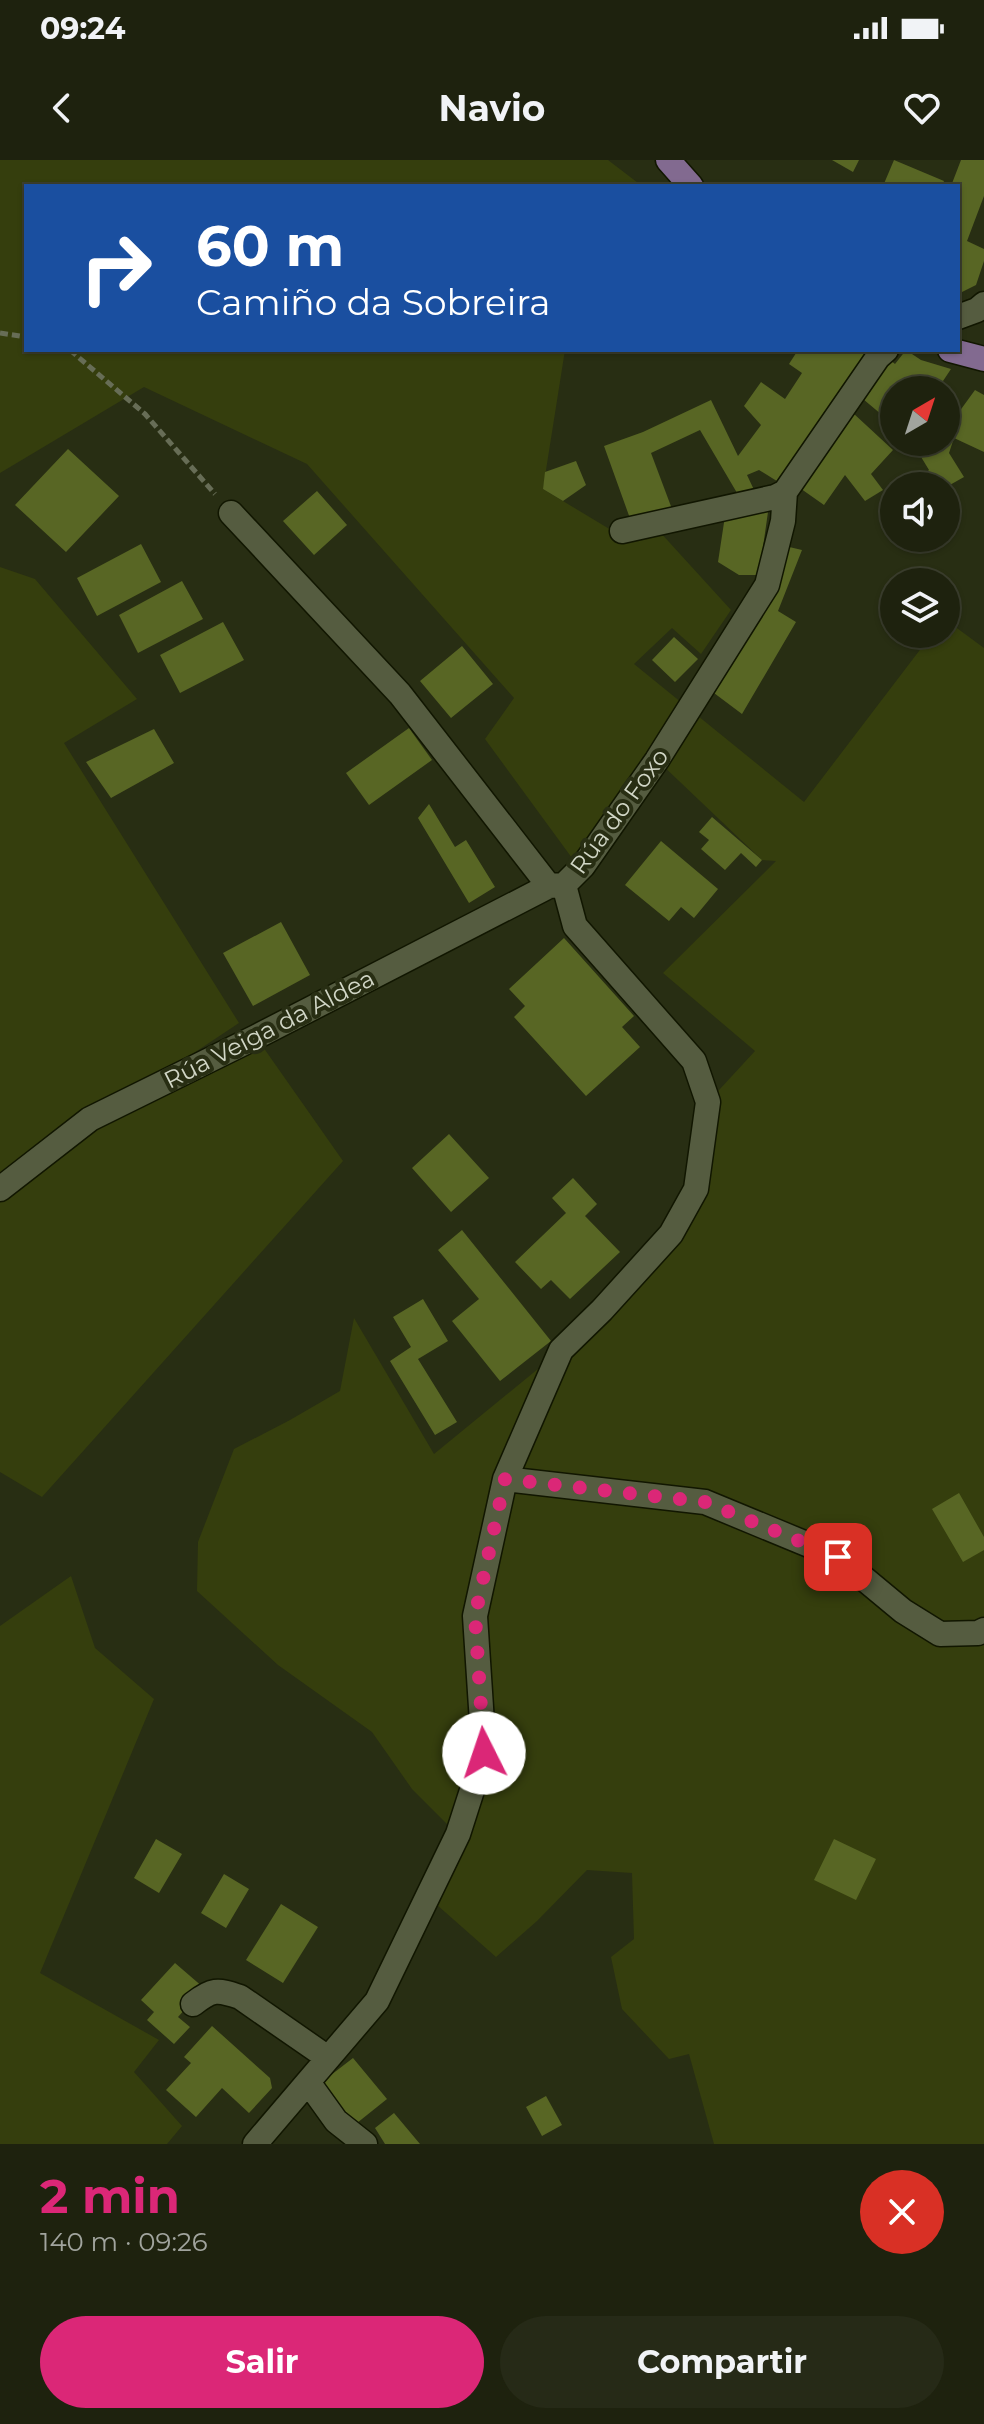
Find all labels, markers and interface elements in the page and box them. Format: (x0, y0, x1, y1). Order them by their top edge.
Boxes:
text: 09:24 (40, 10, 125, 47)
icon: back (40, 86, 84, 130)
text: Navio (439, 86, 545, 130)
icon: heart (900, 86, 944, 130)
text: 60 m (196, 212, 344, 280)
icon: right (64, 216, 168, 320)
text: Camiño da Sobreira (196, 280, 551, 324)
north arrow (880, 376, 960, 456)
map controls (880, 376, 960, 648)
button: sound (880, 472, 960, 552)
button: layers (880, 568, 960, 648)
street label: Rúa do Foxo (564, 742, 674, 880)
street label: Rúa Veiga da Aldea (159, 963, 379, 1095)
pin (804, 1523, 872, 1591)
icon: arrive (816, 1535, 860, 1579)
position arrow (442, 1711, 526, 1795)
text: 2 min (40, 2167, 180, 2225)
button: close (860, 2170, 944, 2254)
text: 140 m · 09:26 (40, 2226, 207, 2258)
button: Salir (40, 2316, 484, 2408)
button: Compartir (500, 2316, 944, 2408)

